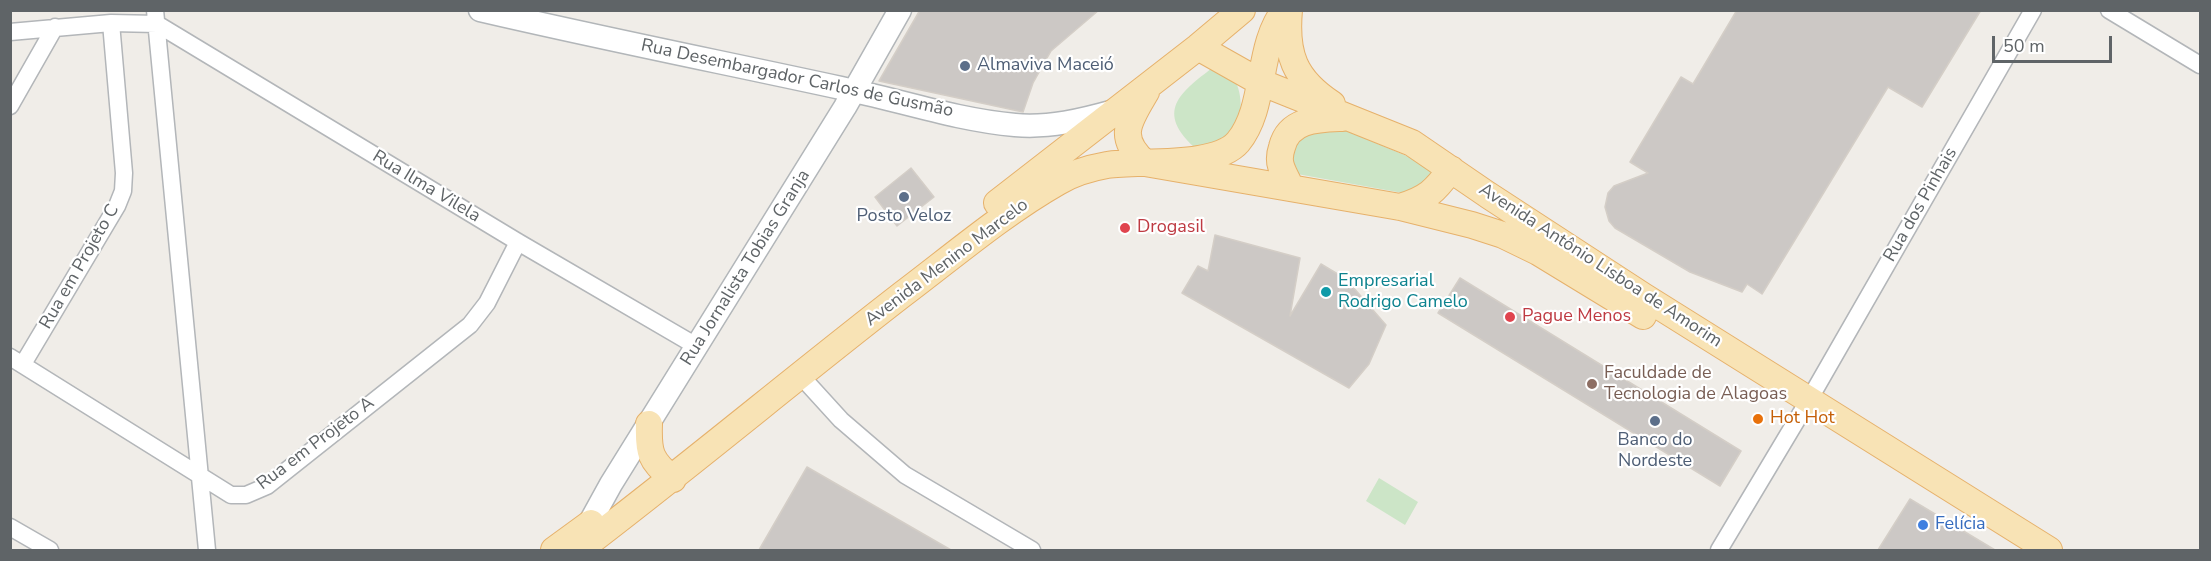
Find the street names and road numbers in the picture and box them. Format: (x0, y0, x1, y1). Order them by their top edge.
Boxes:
street label: Rua Desembargador Carlos de Gusmão (639, 35, 955, 123)
street label: Rua dos Pinhais (1880, 144, 1962, 266)
street label: Rua Ilma Vilela (368, 146, 484, 228)
street label: Rua Jornalista Tobias Granja (677, 166, 815, 370)
street label: Avenida Antônio Lisboa de Amorim (1474, 179, 1726, 353)
street label: Avenida Menino Marcelo (861, 195, 1033, 331)
street label: Rua em Projeto C (36, 201, 124, 333)
street label: Rua em Projeto A (253, 393, 379, 495)

